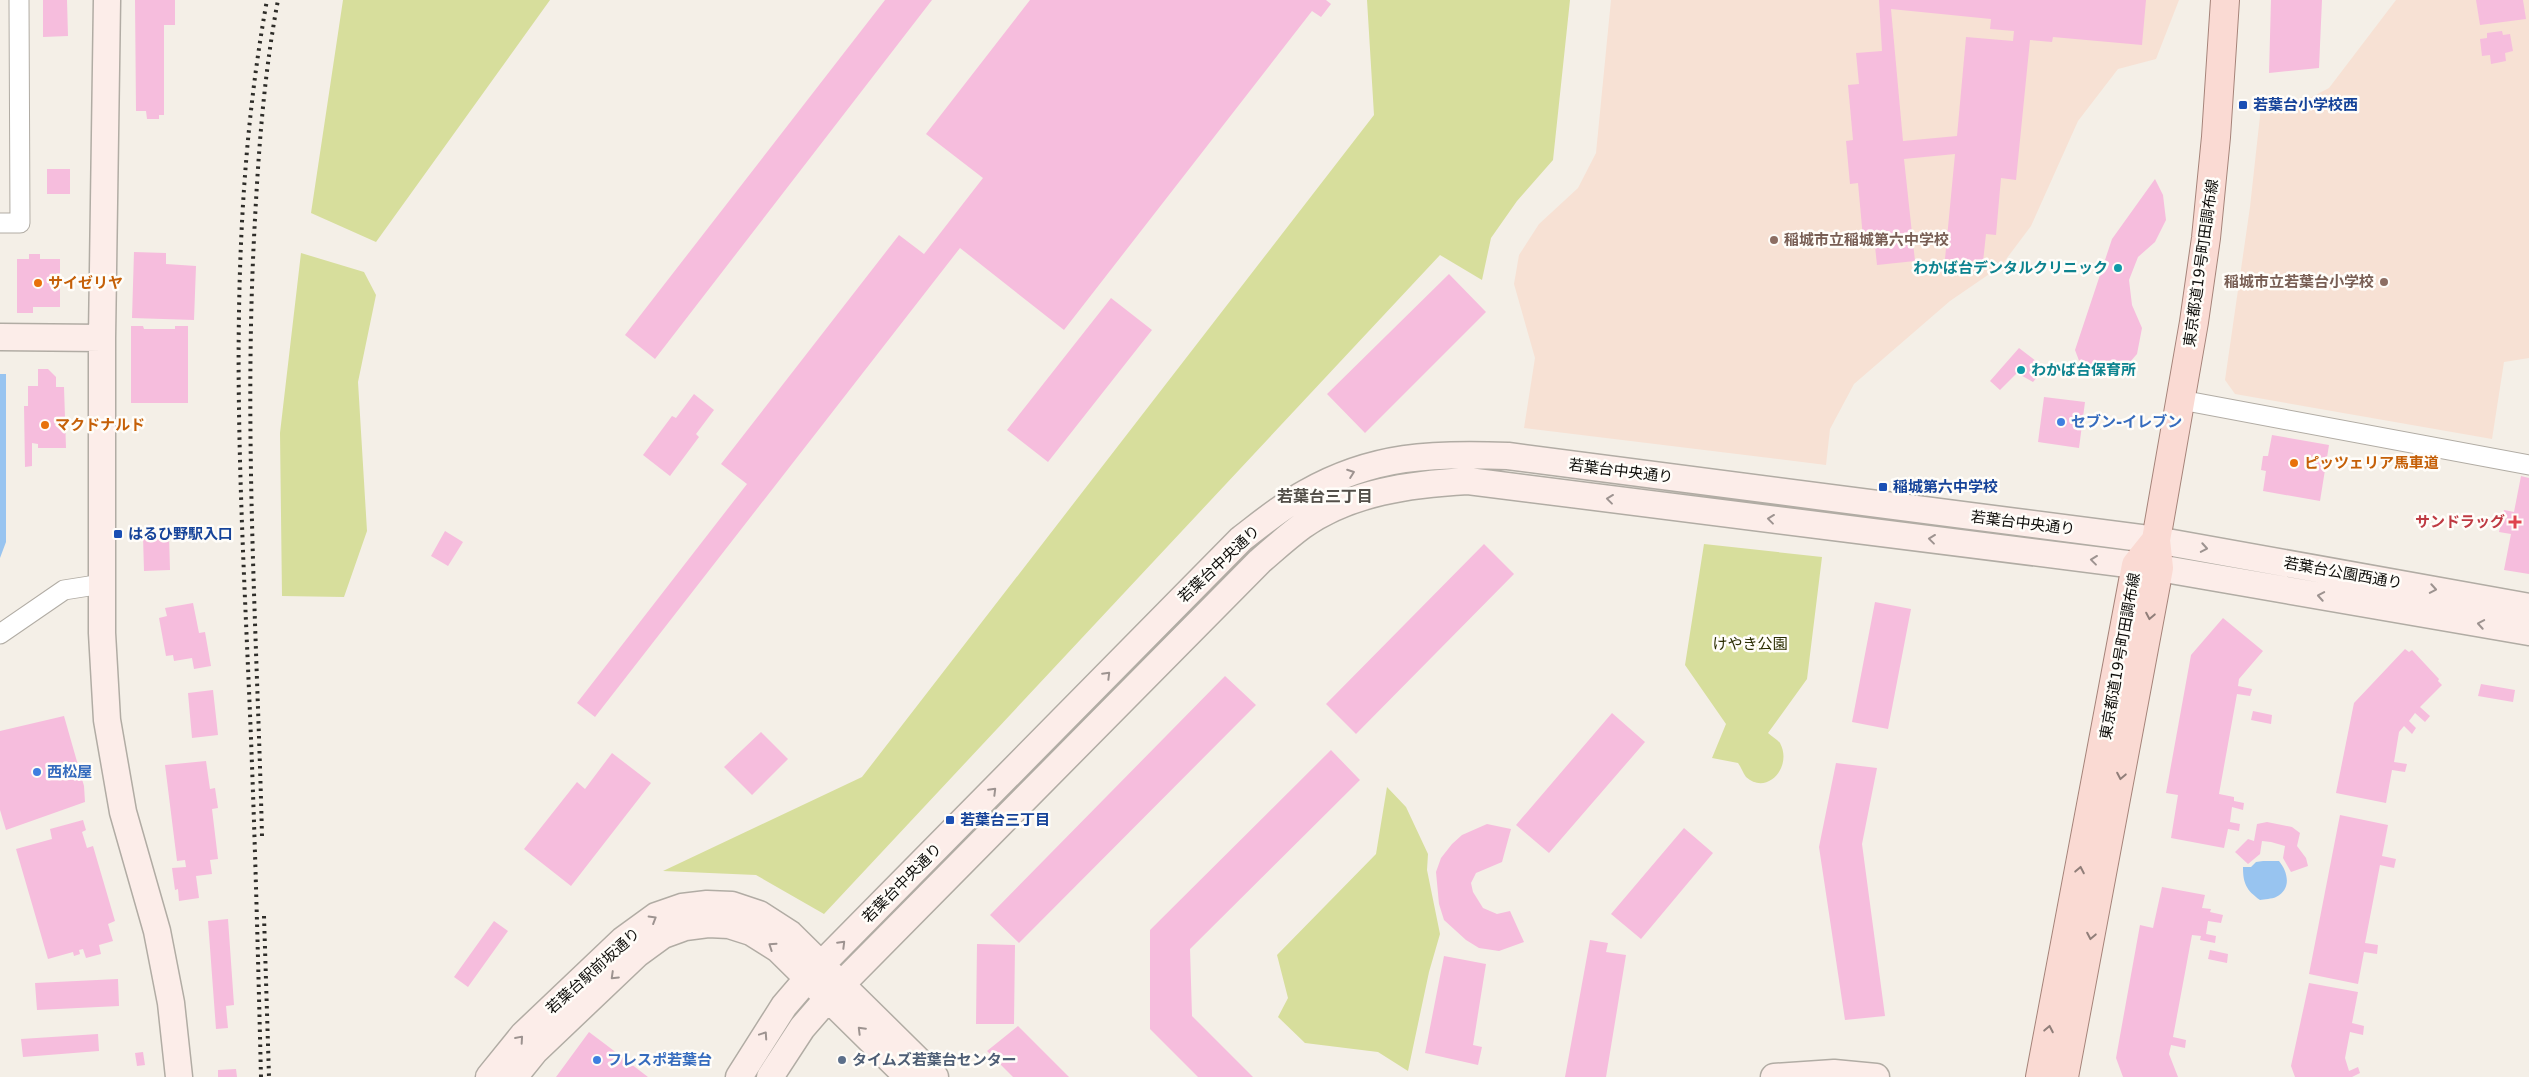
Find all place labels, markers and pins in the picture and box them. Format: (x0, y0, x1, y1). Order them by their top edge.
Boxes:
place label: 若葉台小学校西 (2253, 96, 2358, 114)
marker: 若葉台小学校西 (2237, 99, 2249, 111)
place label: 稲城市立稲城第六中学校 (1784, 231, 1949, 249)
marker: 稲城市立稲城第六中学校 (1768, 234, 1780, 246)
place label: わかば台デンタルクリニック (1913, 259, 2108, 277)
marker: わかば台デンタルクリニック (2112, 262, 2124, 274)
place label: 稲城市立若葉台小学校 (2224, 273, 2374, 291)
place label: サイゼリヤ (48, 274, 123, 292)
marker: 稲城市立若葉台小学校 (2378, 276, 2390, 288)
marker: サイゼリヤ (32, 277, 44, 289)
place label: わかば台保育所 (2031, 361, 2136, 379)
marker: わかば台保育所 (2015, 364, 2027, 376)
place label: セブン-イレブン (2071, 413, 2182, 431)
place label: マクドナルド (55, 416, 145, 434)
marker: セブン-イレブン (2055, 416, 2067, 428)
marker: マクドナルド (39, 419, 51, 431)
place label: ピッツェリア馬車道 (2304, 454, 2439, 472)
marker: ピッツェリア馬車道 (2288, 457, 2300, 469)
place label: 稲城第六中学校 (1893, 478, 1998, 496)
marker: 稲城第六中学校 (1877, 481, 1889, 493)
place label: サンドラッグ (2415, 513, 2505, 531)
marker: サンドラッグ (2509, 516, 2521, 528)
place label: はるひ野駅入口 (128, 525, 233, 543)
marker: はるひ野駅入口 (112, 528, 124, 540)
place label: 西松屋 (47, 763, 92, 781)
marker: 西松屋 (31, 766, 43, 778)
place label: 若葉台三丁目 (960, 811, 1050, 829)
marker: 若葉台三丁目 (944, 814, 956, 826)
place label: フレスポ若葉台 (607, 1051, 712, 1069)
place label: タイムズ若葉台センター (852, 1051, 1017, 1069)
marker: フレスポ若葉台 (591, 1054, 603, 1066)
marker: タイムズ若葉台センター (836, 1054, 848, 1066)

